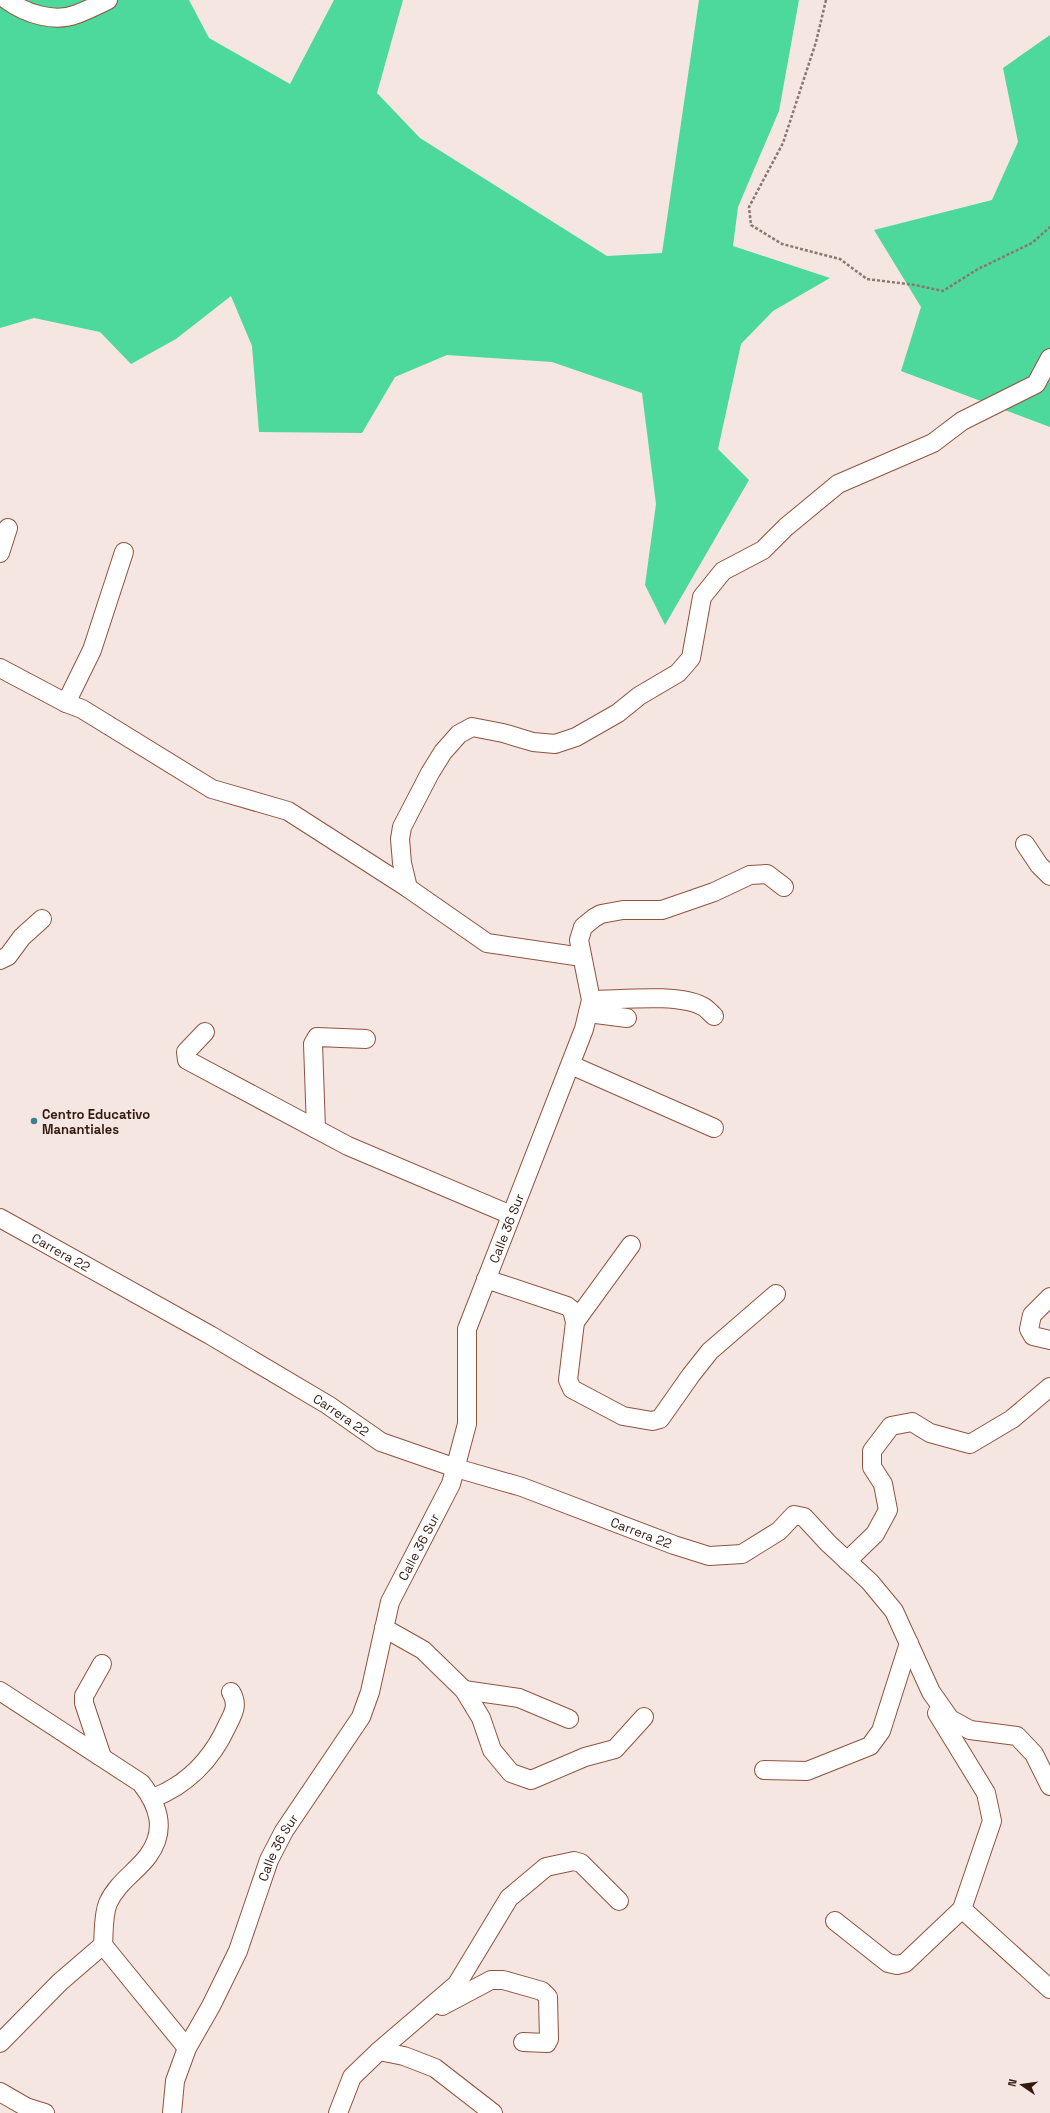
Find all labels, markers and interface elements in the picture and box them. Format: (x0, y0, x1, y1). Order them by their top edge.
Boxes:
place label: Centro Educativo Manantiales (42, 1106, 150, 1138)
marker: Centro Educativo Manantiales (29, 1116, 39, 1126)
street label: Calle 36 Sur (485, 1191, 528, 1266)
street label: Carrera 22 (29, 1229, 94, 1275)
street label: Carrera 22 (310, 1390, 373, 1440)
street label: Calle 36 Sur (394, 1510, 443, 1583)
street label: Carrera 22 (608, 1513, 675, 1552)
street label: Calle 36 Sur (254, 1810, 302, 1883)
north arrow (1002, 2065, 1042, 2105)
text: N (1005, 2078, 1020, 2088)

